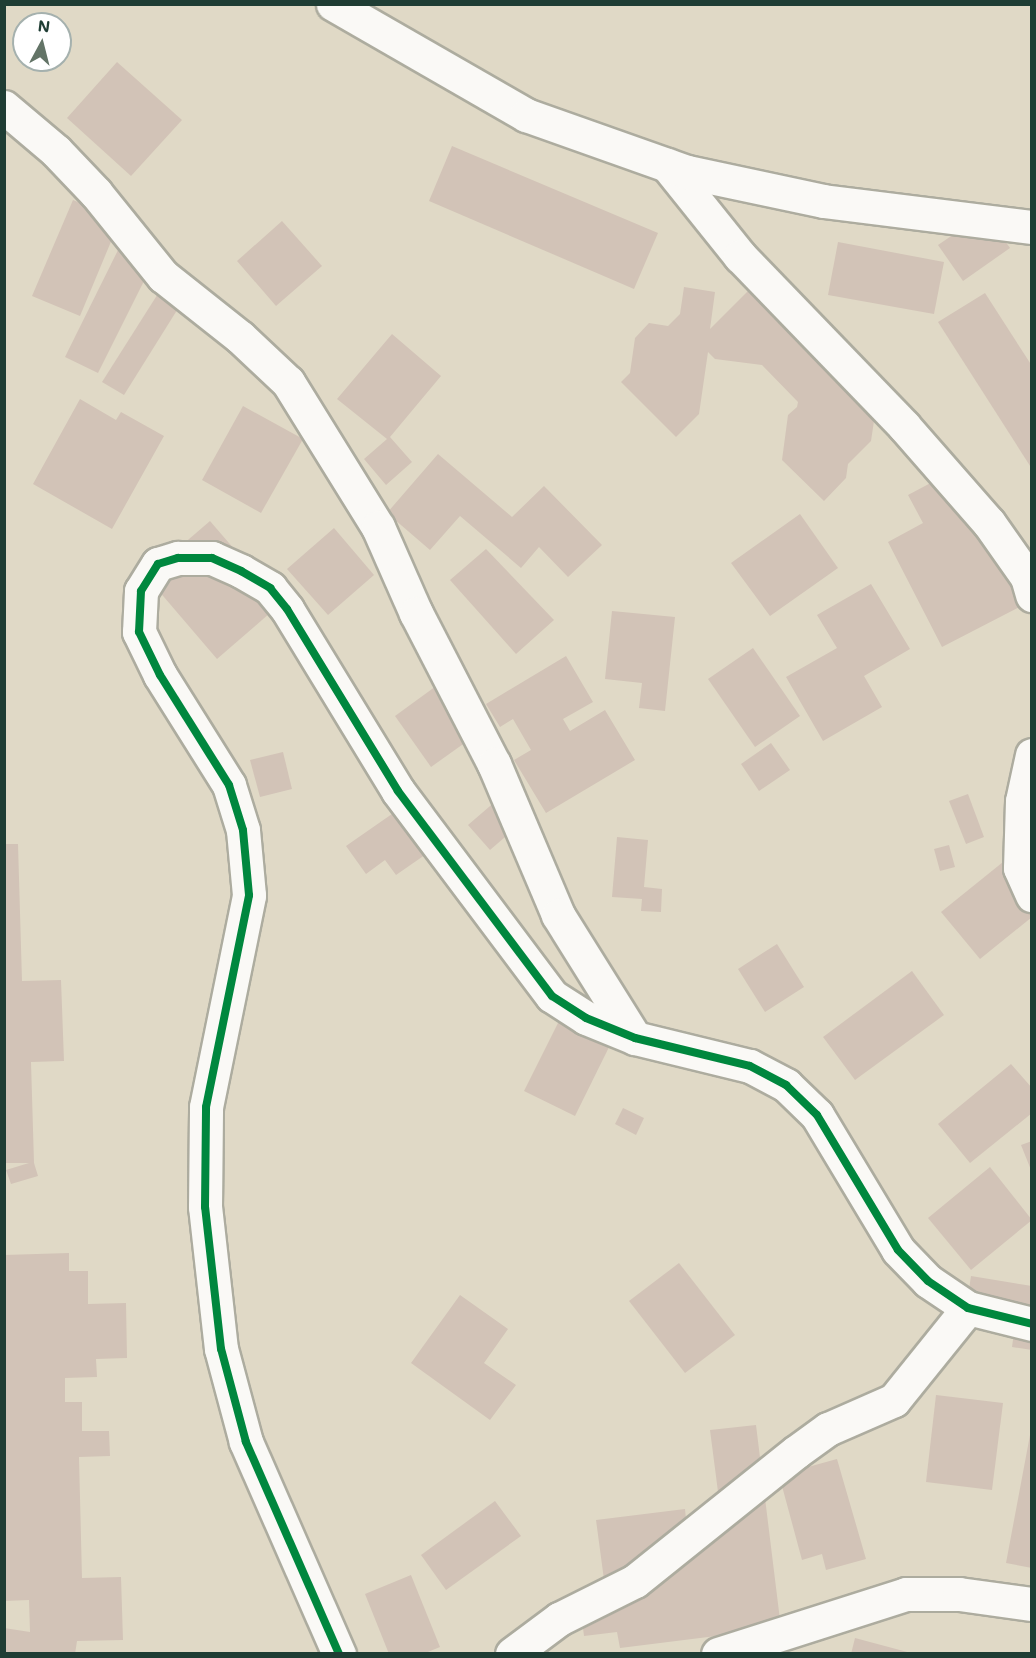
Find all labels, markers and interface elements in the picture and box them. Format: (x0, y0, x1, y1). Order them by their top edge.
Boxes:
north arrow (12, 12, 72, 72)
text: N (37, 14, 51, 37)

